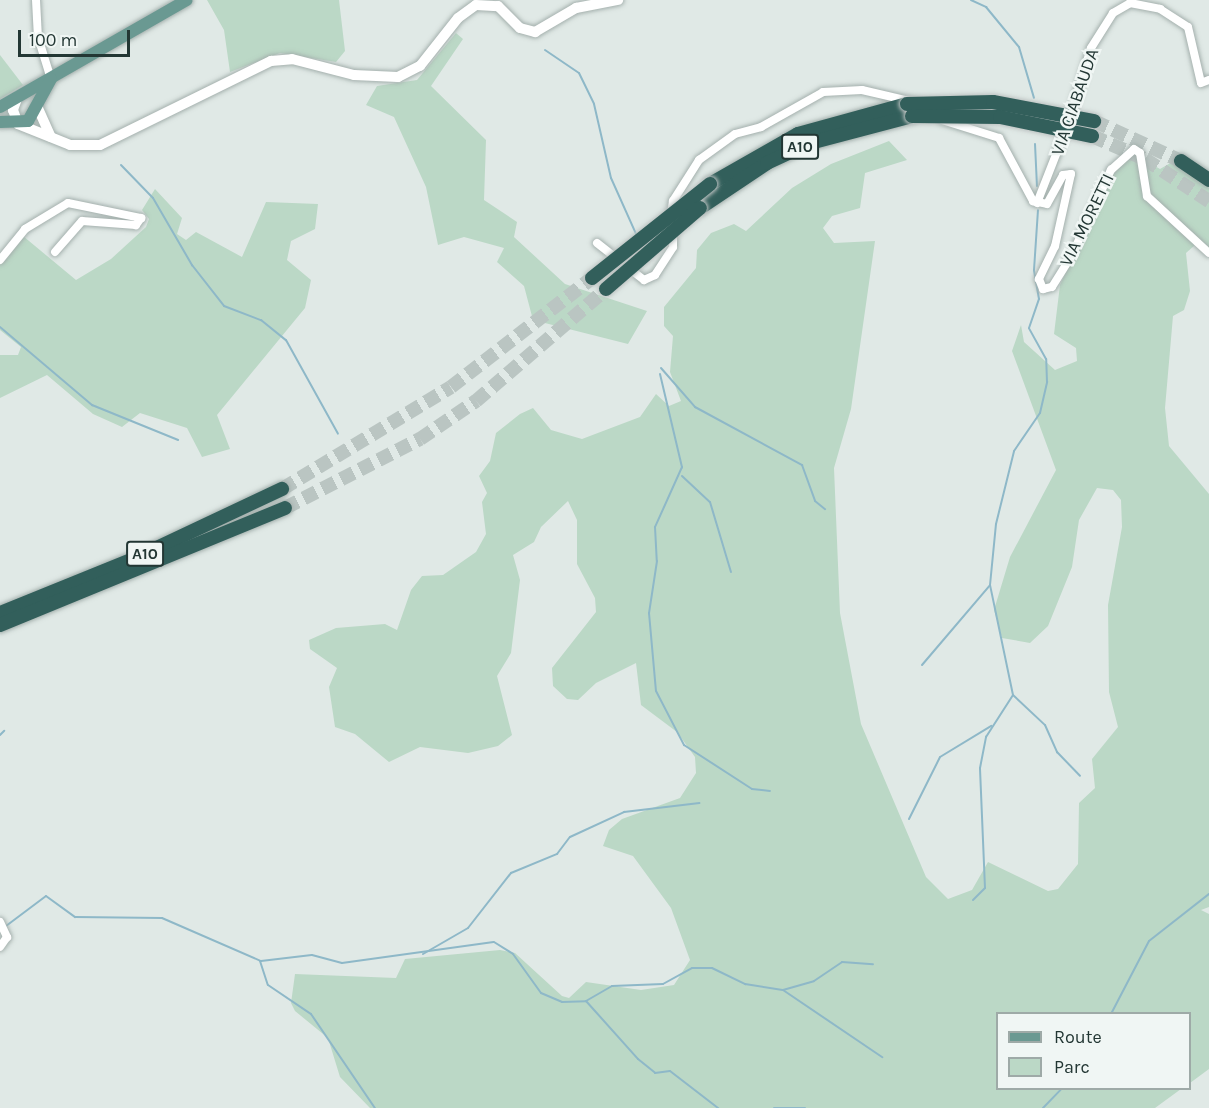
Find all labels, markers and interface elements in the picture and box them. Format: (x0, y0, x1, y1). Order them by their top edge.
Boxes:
scale bar (21, 18, 134, 56)
text: 100 m (29, 29, 77, 51)
street label: VIA CIABAUDA (1047, 46, 1103, 158)
road number: A10 (780, 134, 820, 160)
street label: VIA MORETTI (1055, 170, 1119, 270)
road number: A10 (126, 541, 164, 567)
legend (996, 1012, 1191, 1090)
text: Route (1054, 1026, 1102, 1048)
text: Parc (1054, 1056, 1090, 1078)

